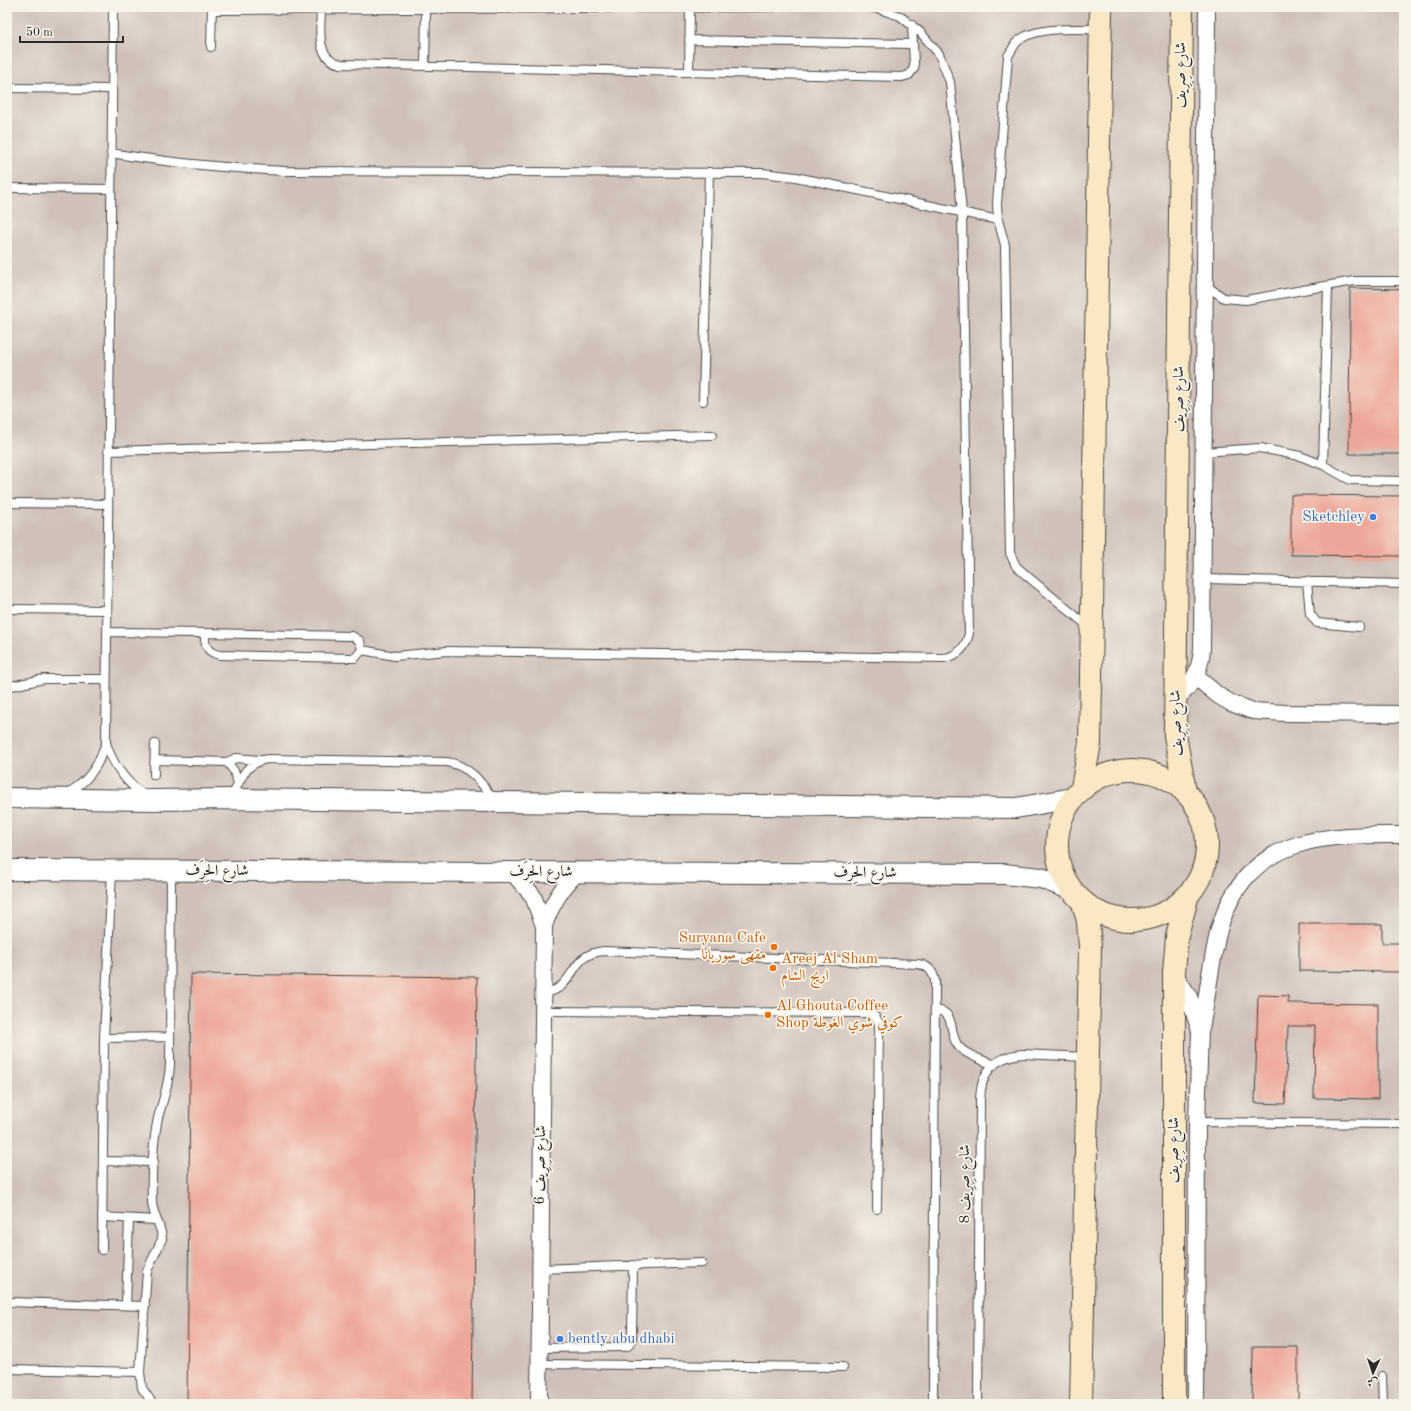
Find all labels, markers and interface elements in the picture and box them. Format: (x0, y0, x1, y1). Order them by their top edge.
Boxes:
scale bar (20, 18, 123, 44)
text: 50 m (26, 26, 53, 39)
street label: شارع صِرِيف (1174, 42, 1193, 108)
street label: شارع صِرِيف (1172, 366, 1191, 432)
place label: Sketchley (1302, 510, 1365, 525)
marker: Sketchley (1368, 512, 1378, 522)
street label: شارع صِرِيف (1168, 689, 1190, 756)
street label: شارع الحِرَف (186, 859, 248, 883)
street label: شارع الحِرَف (510, 860, 572, 884)
street label: شارع الحِرَف (834, 861, 896, 885)
place label: Suryana Cafe مقهى سوريانا (679, 931, 766, 965)
marker: Suryana Cafe مقهى سوريانا (769, 942, 779, 952)
place label: Areej Al Sham اريج الشام (781, 952, 878, 989)
marker: Areej Al Sham اريج الشام (768, 963, 778, 973)
place label: Al Ghouta Coffee Shop كوفي شوي الغوطة (776, 999, 903, 1034)
marker: Al Ghouta Coffee Shop كوفي شوي الغوطة (763, 1010, 773, 1020)
street label: شارع صِرِيف (1167, 1117, 1186, 1183)
street label: شارع صِرِيف 6 (533, 1125, 553, 1205)
street label: شارع صِرِيف 8 (958, 1144, 977, 1224)
place label: bently abu dhabi (568, 1332, 675, 1347)
marker: bently abu dhabi (555, 1334, 565, 1344)
north arrow (1353, 1353, 1393, 1393)
text: ش (1367, 1376, 1378, 1387)

